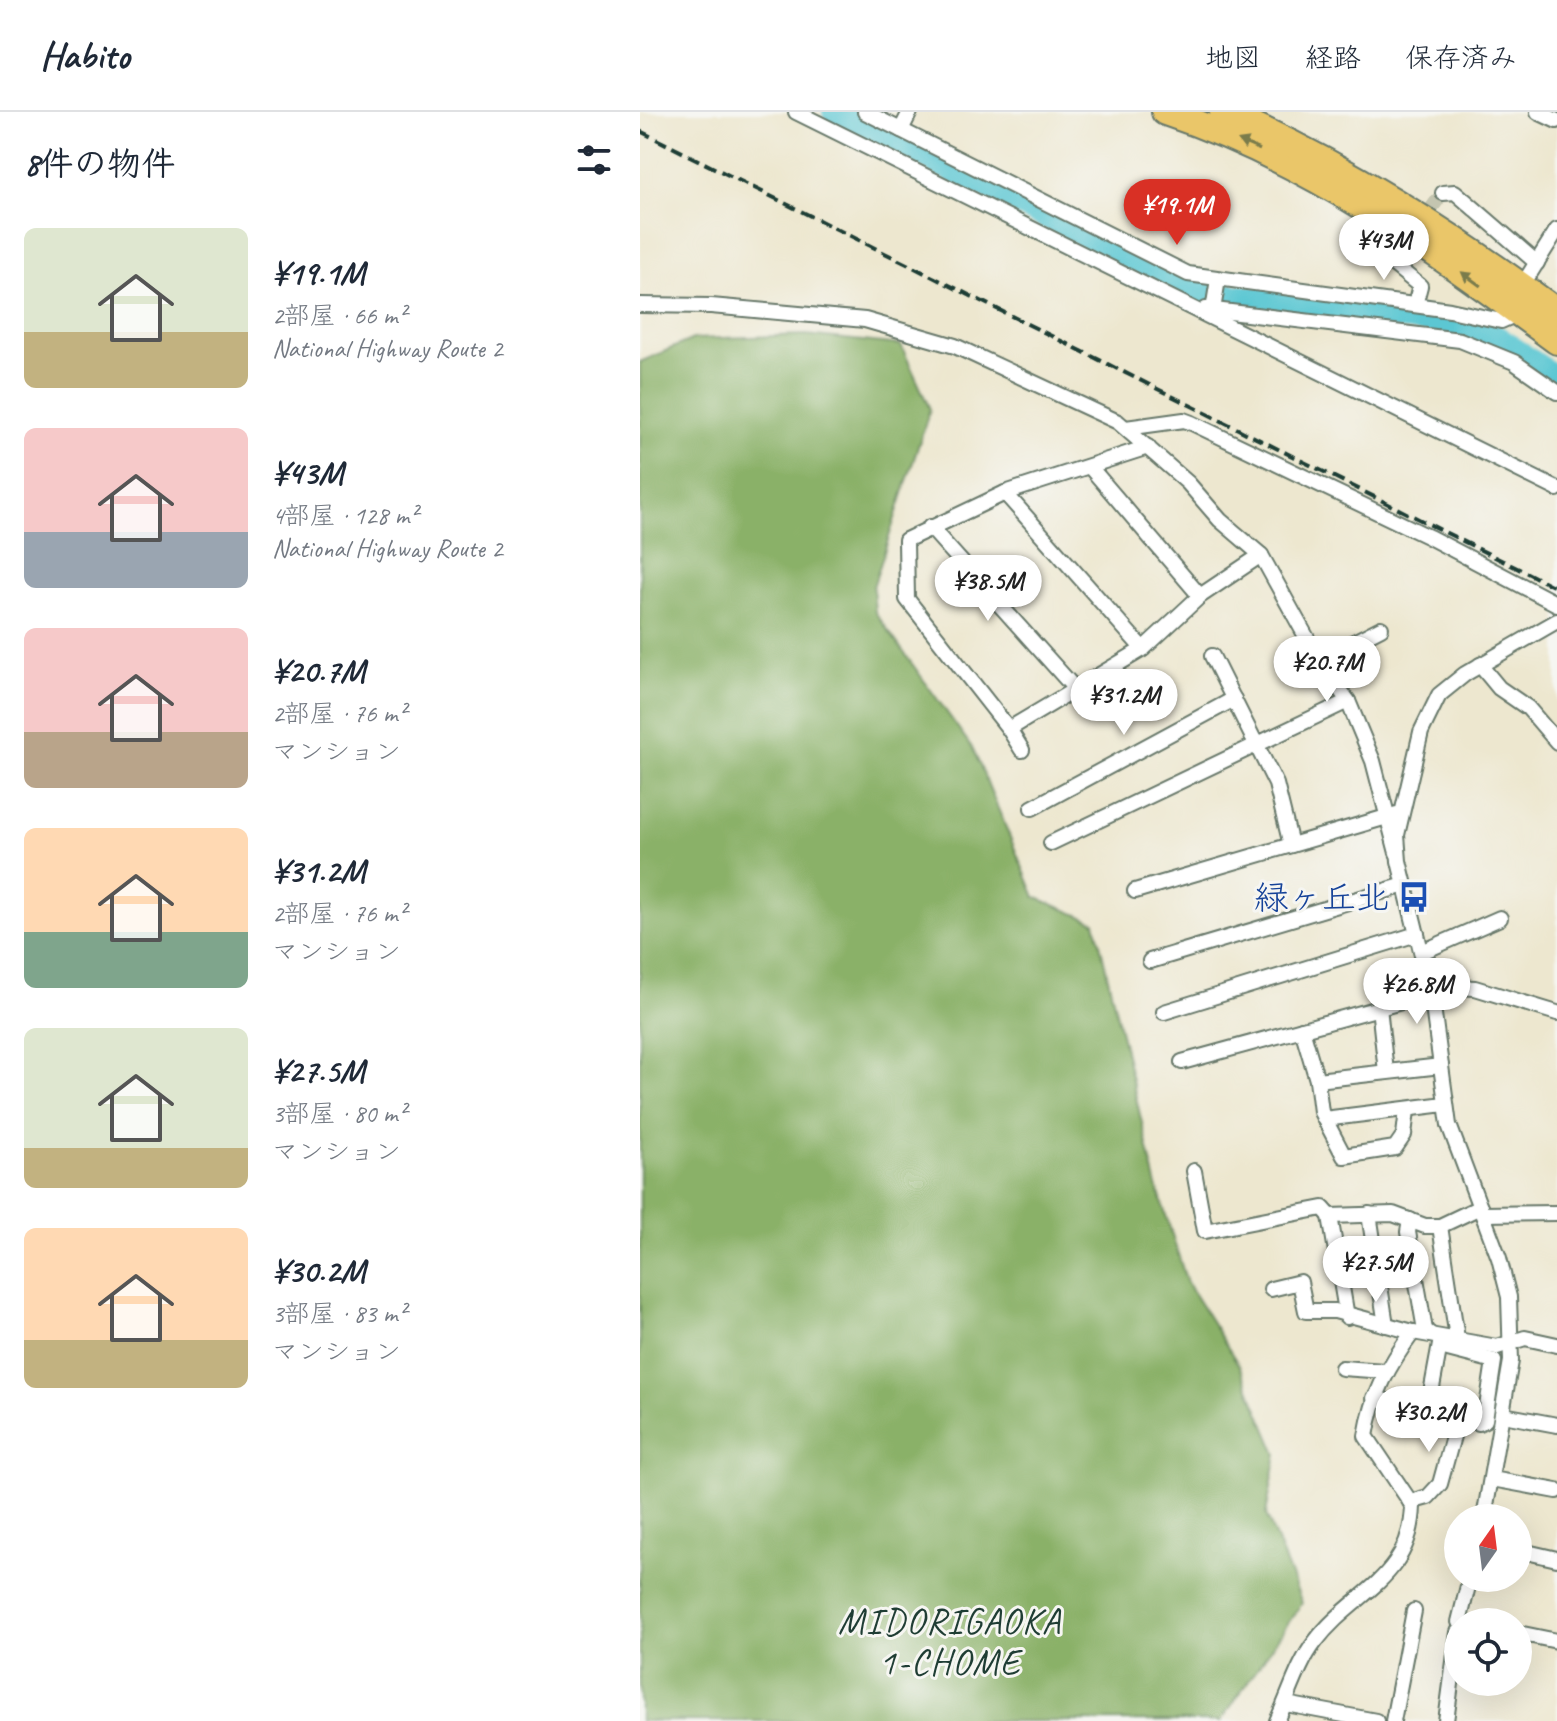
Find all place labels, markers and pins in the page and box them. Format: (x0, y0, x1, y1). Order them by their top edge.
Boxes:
pin: ¥19.1M (1112, 179, 1242, 247)
pin: ¥43M (1337, 214, 1431, 282)
pin: ¥38.5M (923, 555, 1053, 623)
pin: ¥20.7M (1262, 636, 1392, 704)
pin: ¥31.2M (1059, 669, 1189, 737)
place label: 緑ヶ丘北 (1254, 876, 1390, 919)
bus stop icon: 緑ヶ丘北 (1397, 880, 1431, 914)
pin: ¥26.8M (1352, 958, 1482, 1026)
pin: ¥27.5M (1311, 1236, 1441, 1304)
pin: ¥30.2M (1364, 1386, 1494, 1454)

